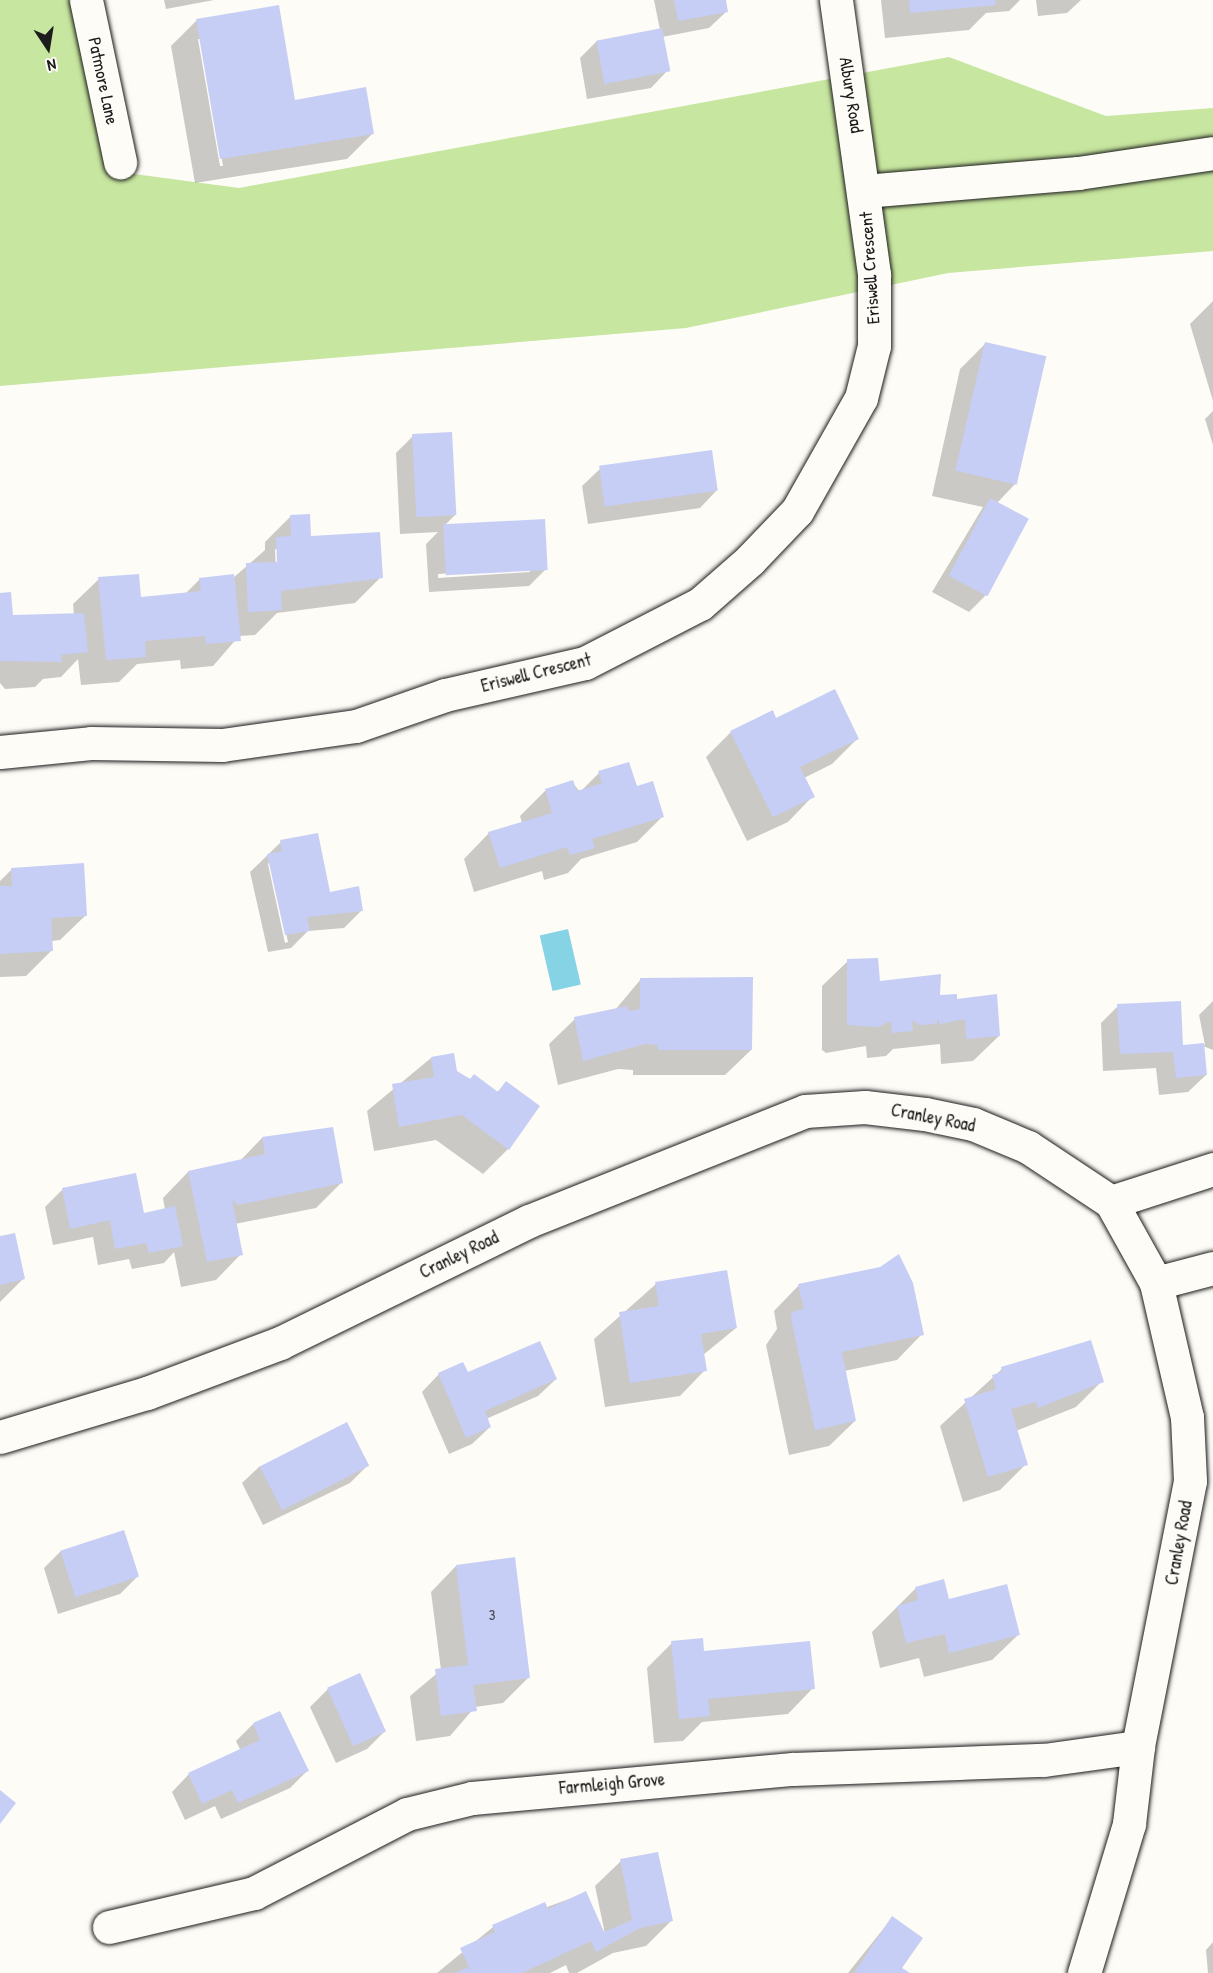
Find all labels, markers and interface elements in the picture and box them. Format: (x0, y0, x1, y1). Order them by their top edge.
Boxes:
north arrow (18, 18, 78, 78)
street label: Patmore Lane (83, 35, 123, 127)
text: N (45, 54, 58, 77)
street label: Albury Road (834, 56, 868, 134)
street label: Eriswell Crescent (855, 211, 885, 325)
street label: Eriswell Crescent (479, 649, 593, 697)
street label: Cranley Road (889, 1099, 977, 1137)
street label: Cranley Road (416, 1227, 502, 1283)
street label: Cranley Road (1161, 1499, 1197, 1587)
house number: 3 (489, 1606, 495, 1624)
street label: Farmleigh Grove (558, 1769, 666, 1799)

